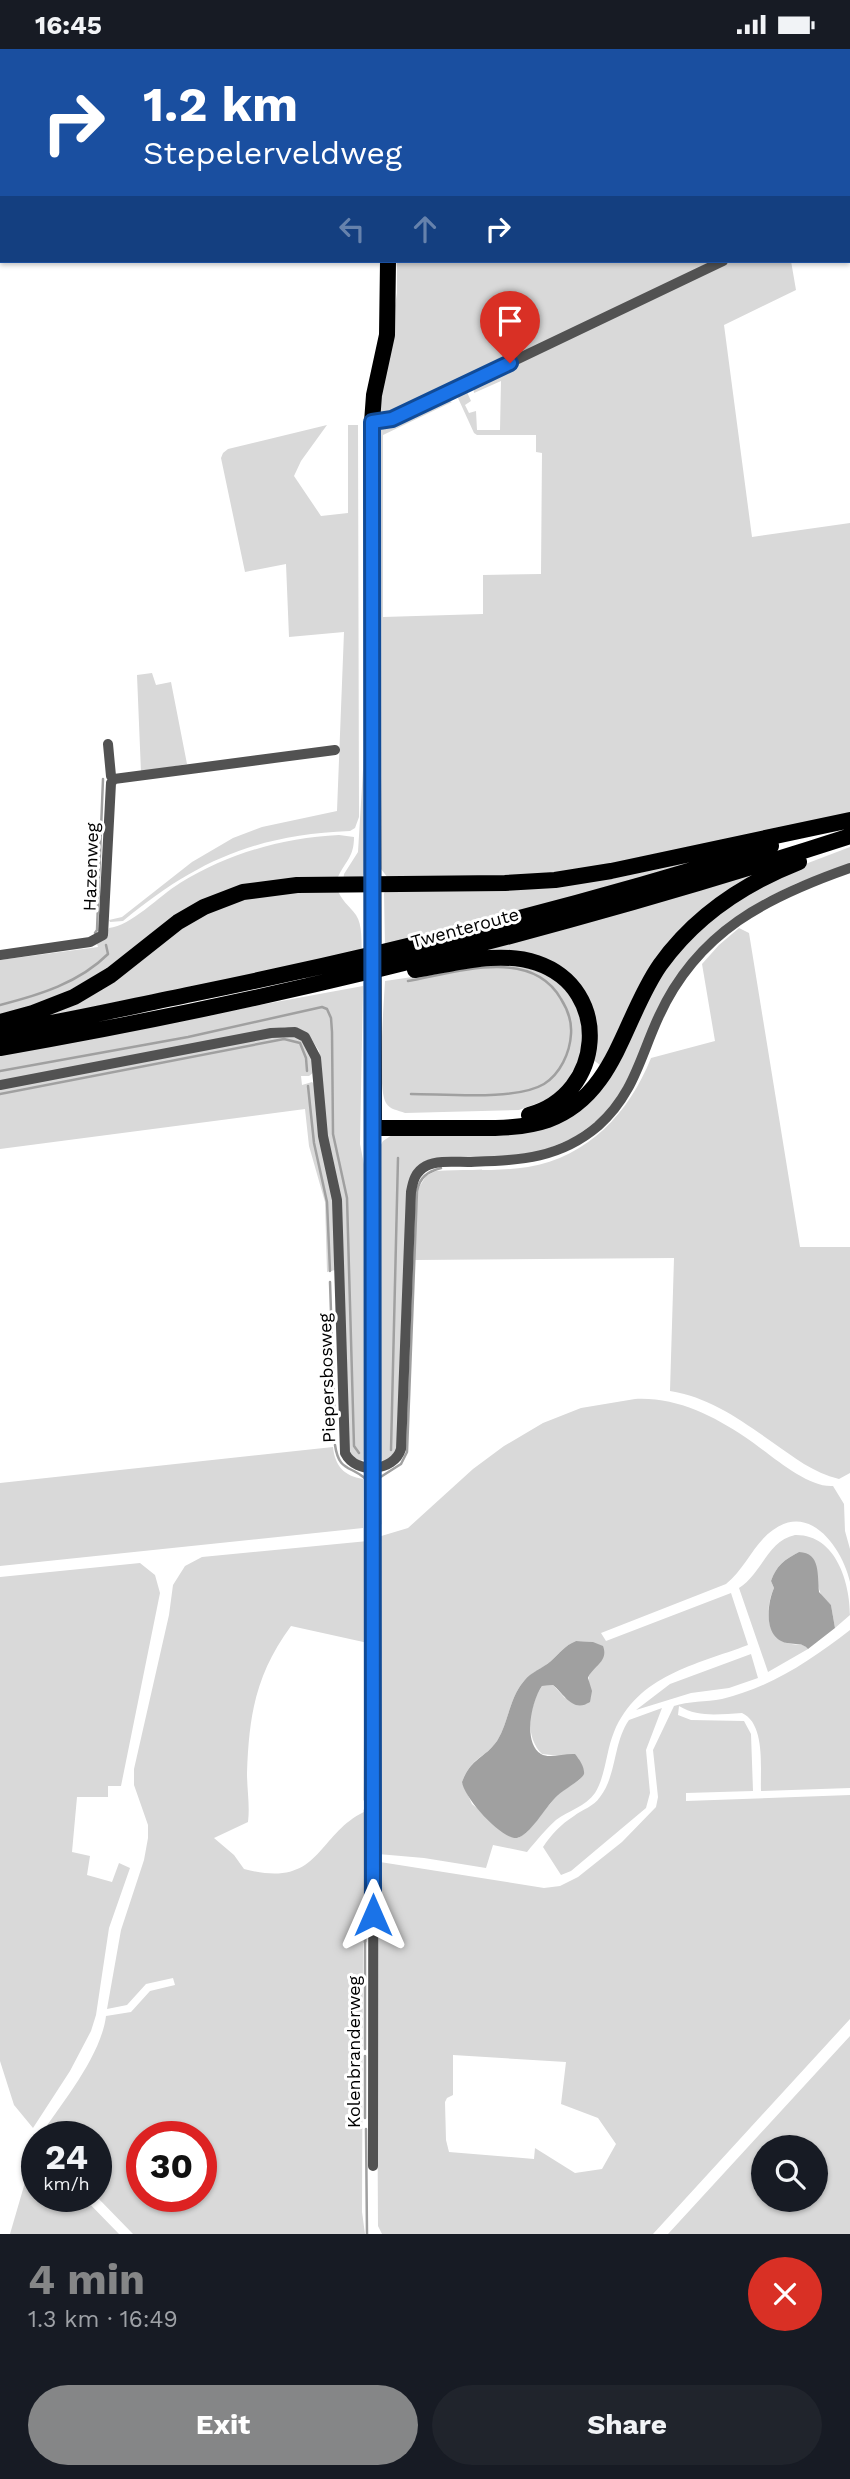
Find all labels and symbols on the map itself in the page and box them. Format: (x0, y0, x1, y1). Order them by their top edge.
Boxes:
pin (480, 291, 540, 363)
street label: Hazenweg (78, 822, 103, 912)
street label: Twenteroute (409, 903, 521, 952)
street label: Piepersbosweg (314, 1312, 339, 1443)
position arrow (336, 1878, 410, 1952)
street label: Kolenbranderweg (343, 1975, 364, 2128)
speed limit sign: 30 (126, 2121, 217, 2212)

